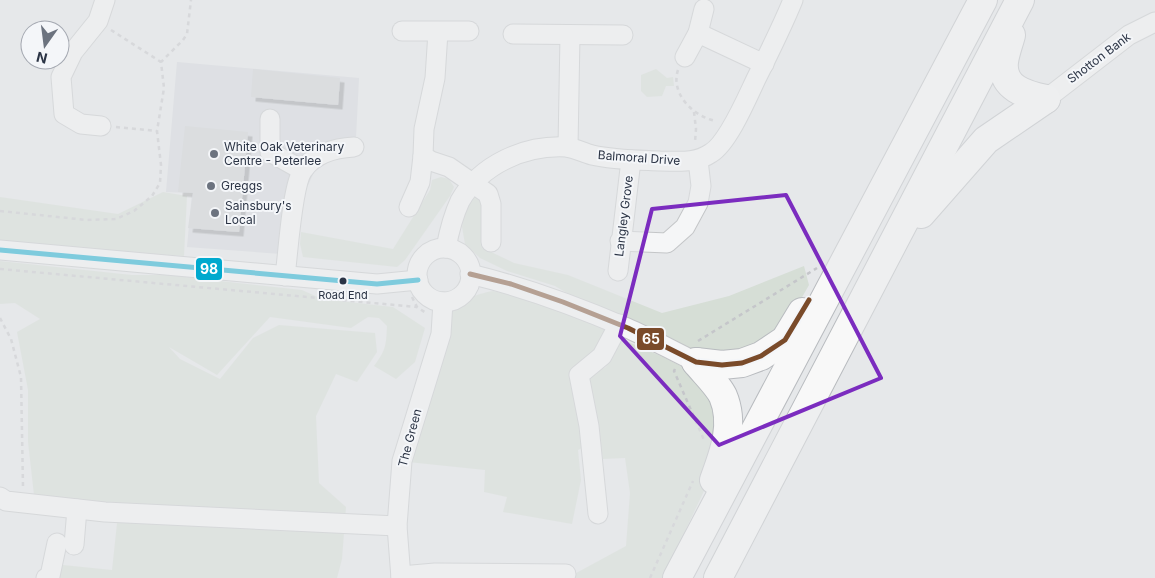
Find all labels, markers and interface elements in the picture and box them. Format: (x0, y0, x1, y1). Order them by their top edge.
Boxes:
north arrow (20, 20, 70, 70)
street label: Shotton Bank (1064, 29, 1134, 86)
text: N (35, 49, 49, 68)
place label: White Oak Veterinary Centre - Peterlee (224, 139, 344, 168)
street label: Balmoral Drive (597, 147, 681, 168)
marker: White Oak Veterinary Centre - Peterlee (208, 148, 220, 160)
street label: Langley Grove (611, 175, 636, 257)
place label: Greggs (221, 178, 262, 193)
marker: Greggs (205, 180, 217, 192)
place label: Sainsbury's Local (225, 198, 292, 227)
marker: Sainsbury's Local (209, 207, 221, 219)
line badge: 98 (195, 257, 223, 281)
text: 98 (200, 260, 218, 277)
marker: Road End (338, 276, 348, 286)
place label: Road End (318, 288, 368, 302)
line badge: 65 (636, 327, 665, 351)
text: 65 (642, 330, 660, 347)
street label: The Green (395, 407, 424, 469)

